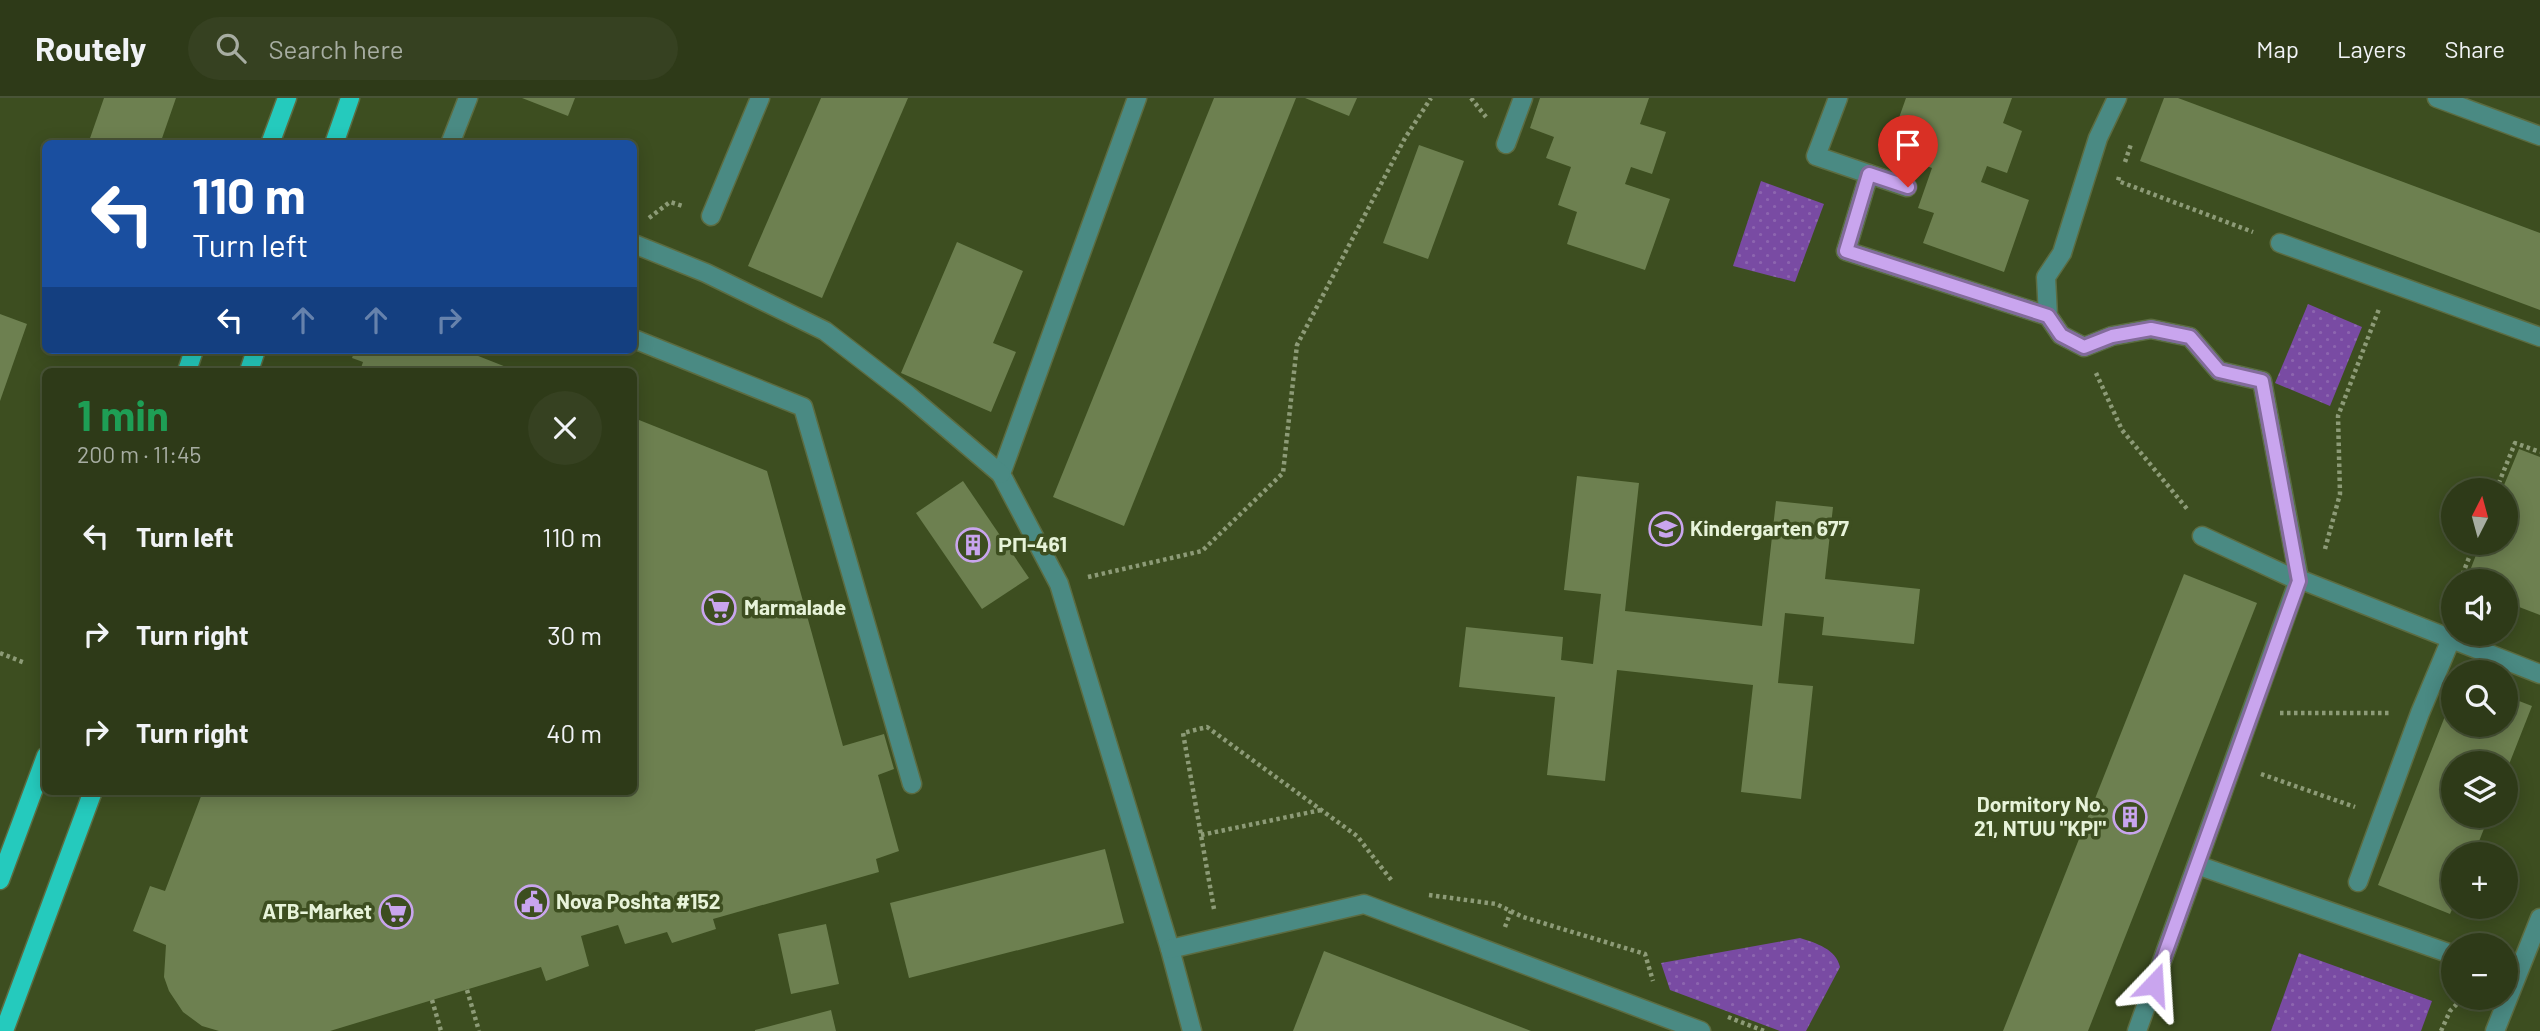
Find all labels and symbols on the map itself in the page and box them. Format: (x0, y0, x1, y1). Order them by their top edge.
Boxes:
pin (1878, 115, 1938, 187)
north arrow (2441, 478, 2518, 555)
school or university icon: Kindergarten 677 (1647, 510, 1685, 548)
place label: Kindergarten 677 (1690, 515, 1849, 540)
building icon: РП-461 (954, 526, 992, 564)
place label: РП-461 (998, 531, 1067, 556)
supermarket icon: Marmalade (700, 589, 738, 627)
place label: Marmalade (744, 594, 846, 619)
place label: Dormitory No. 21, NTUU "KPI" (1974, 791, 2106, 840)
building icon: Dormitory No. 21, NTUU "KPI" (2111, 798, 2149, 836)
public building icon: Nova Poshta #152 (513, 883, 551, 921)
place label: Nova Poshta #152 (556, 888, 721, 913)
supermarket icon: ATB-Market (377, 893, 415, 931)
place label: ATB-Market (262, 898, 372, 923)
position arrow (2117, 947, 2191, 1021)

